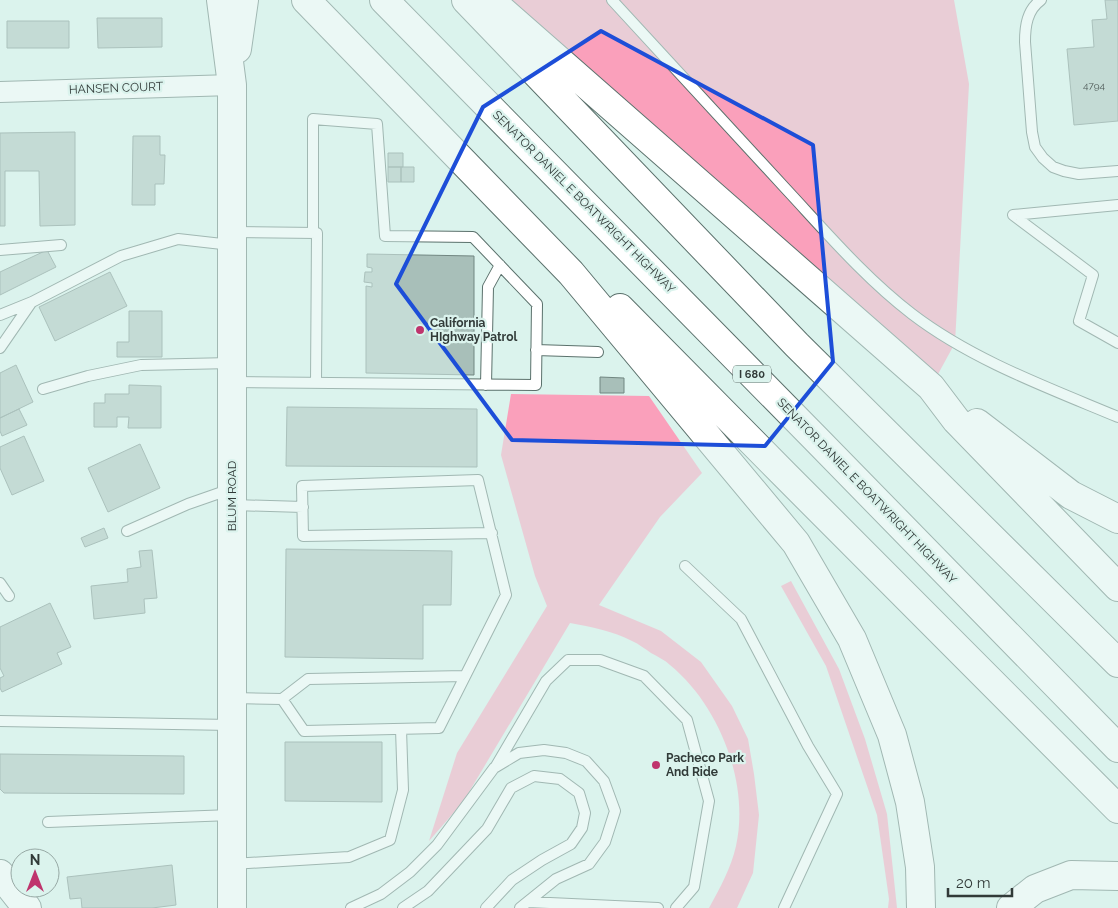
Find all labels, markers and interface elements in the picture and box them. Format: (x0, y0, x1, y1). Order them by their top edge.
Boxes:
street label: HANSEN COURT (69, 79, 164, 97)
house number: 4794 (1083, 80, 1106, 91)
street label: SENATOR DANIEL E BOATWRIGHT HIGHWAY (490, 108, 678, 296)
place label: California HIghway Patrol (430, 316, 517, 344)
marker: California HIghway Patrol (414, 324, 426, 336)
road number: I 680 (733, 366, 771, 382)
street label: SENATOR DANIEL E BOATWRIGHT HIGHWAY (774, 395, 960, 587)
street label: BLUM ROAD (225, 460, 239, 531)
place label: Pacheco Park And Ride (666, 751, 744, 779)
marker: Pacheco Park And Ride (650, 759, 662, 771)
north arrow (10, 848, 60, 898)
text: N (30, 852, 40, 868)
scale bar (948, 866, 1012, 898)
text: 20 m (956, 874, 991, 892)

